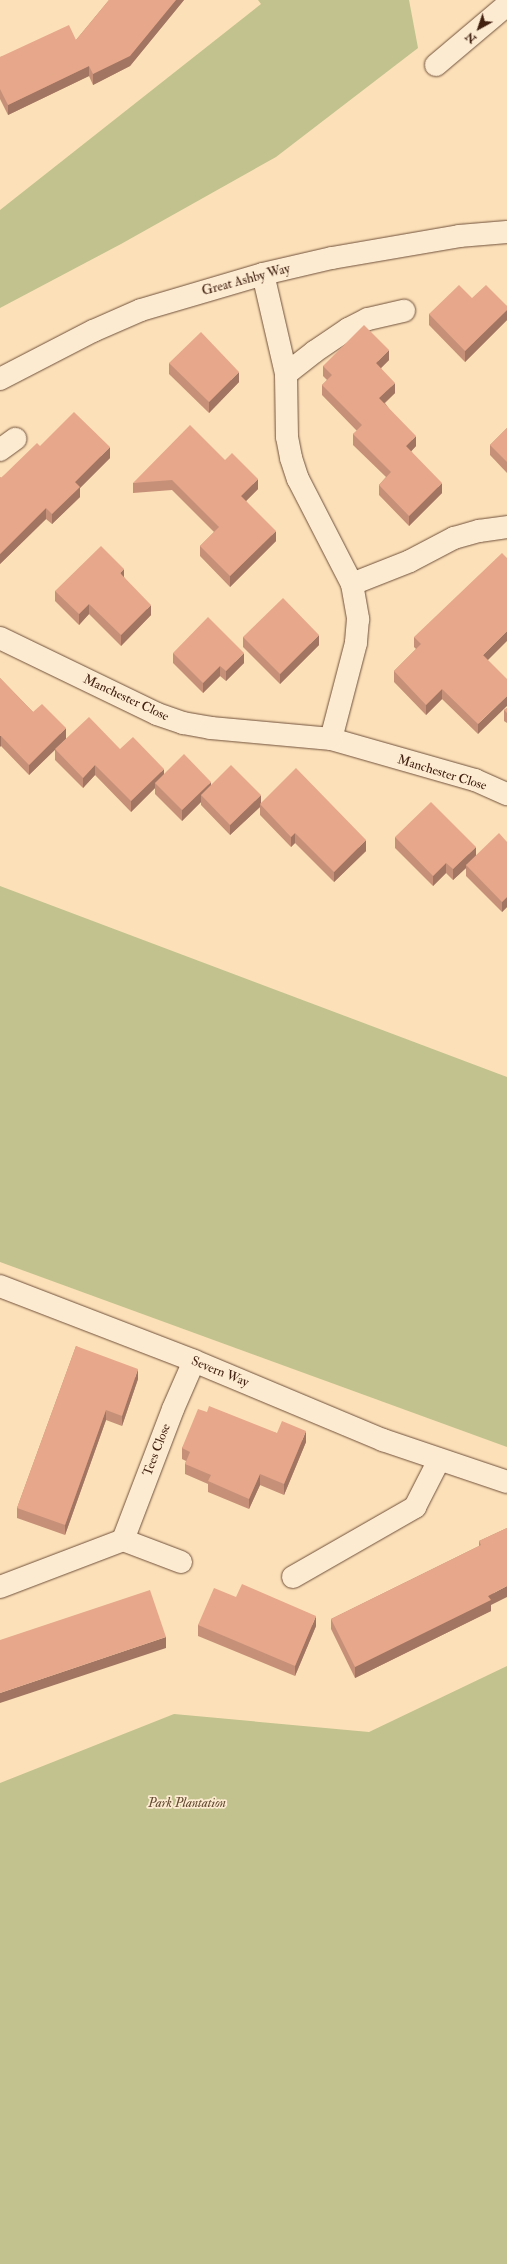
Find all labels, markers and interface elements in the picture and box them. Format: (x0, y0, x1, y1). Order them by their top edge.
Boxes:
north arrow (459, 8, 499, 48)
text: N (463, 29, 479, 46)
street label: Great Ashby Way (200, 261, 292, 299)
street label: Manchester Close (81, 671, 171, 725)
street label: Manchester Close (395, 752, 489, 794)
street label: Severn Way (189, 1353, 251, 1391)
street label: Tees Close (140, 1422, 174, 1478)
park label: Park Plantation (148, 1795, 226, 1811)

